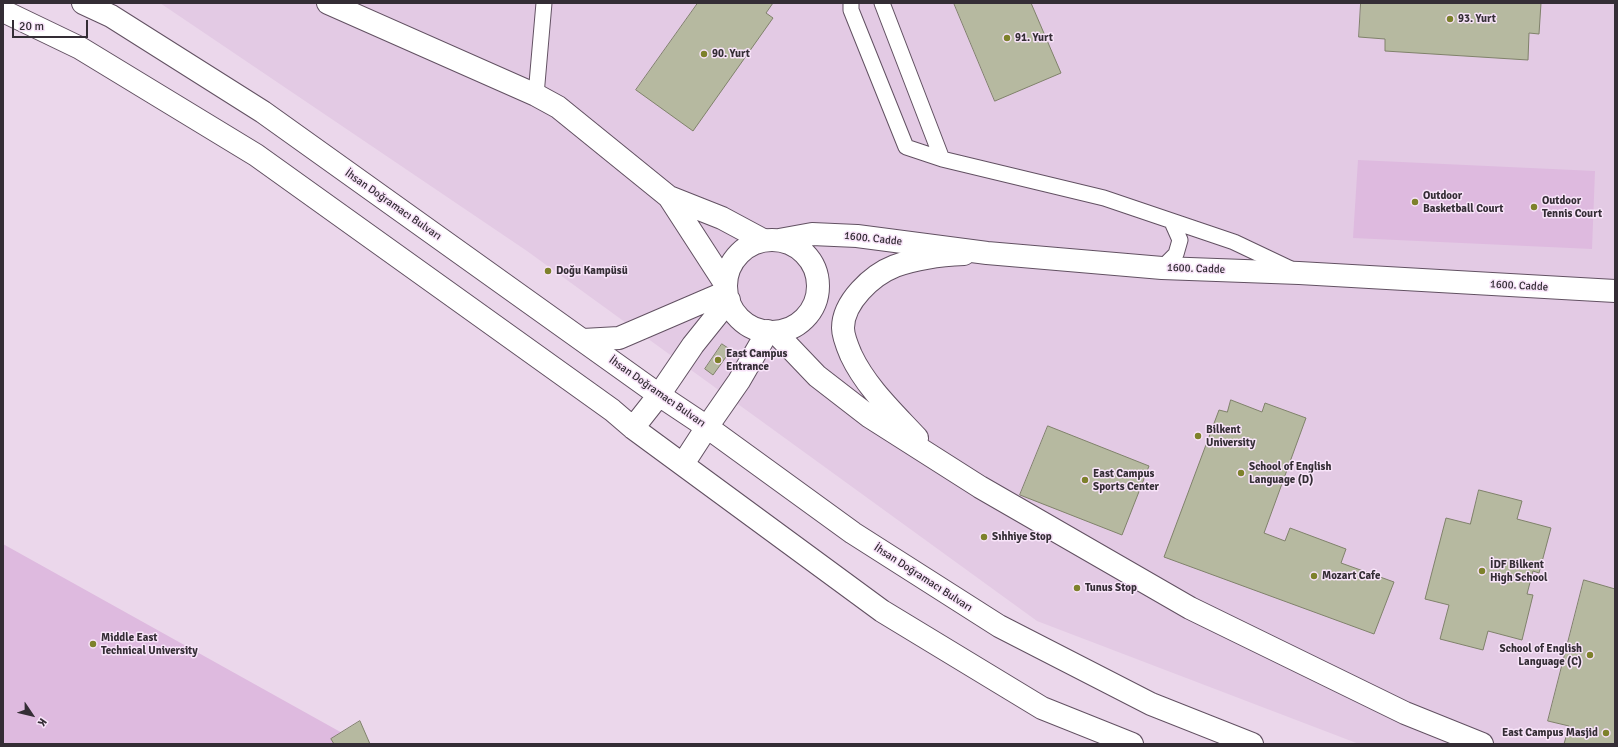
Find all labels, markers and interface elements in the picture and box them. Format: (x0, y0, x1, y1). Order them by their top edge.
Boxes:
scale bar (14, 12, 90, 38)
place label: 93. Yurt (1458, 12, 1496, 26)
marker: 93. Yurt (1445, 14, 1455, 24)
text: 20 m (19, 19, 44, 34)
place label: 91. Yurt (1015, 31, 1053, 45)
marker: 91. Yurt (1002, 33, 1012, 43)
place label: 90. Yurt (712, 47, 750, 61)
marker: 90. Yurt (699, 49, 709, 59)
street label: İhsan Doğramacı Bulvarı (342, 167, 444, 243)
place label: Outdoor Basketball Court (1423, 189, 1503, 215)
place label: Outdoor Tennis Court (1542, 194, 1602, 220)
marker: Outdoor Basketball Court (1410, 197, 1420, 207)
marker: Outdoor Tennis Court (1529, 202, 1539, 212)
street label: 1600. Cadde (843, 229, 903, 249)
street label: 1600. Cadde (1167, 261, 1225, 277)
place label: Doğu Kampüsü (556, 264, 628, 278)
marker: Doğu Kampüsü (543, 266, 553, 276)
street label: 1600. Cadde (1490, 278, 1548, 294)
place label: East Campus Entrance (726, 347, 787, 373)
street label: İhsan Doğramacı Bulvarı (606, 354, 708, 430)
marker: East Campus Entrance (713, 355, 723, 365)
place label: Bilkent University (1206, 423, 1255, 449)
marker: Bilkent University (1193, 431, 1203, 441)
place label: School of English Language (D) (1249, 460, 1331, 486)
place label: East Campus Sports Center (1093, 467, 1159, 493)
marker: School of English Language (D) (1236, 468, 1246, 478)
marker: East Campus Sports Center (1080, 475, 1090, 485)
place label: Sıhhiye Stop (992, 530, 1052, 544)
marker: Sıhhiye Stop (979, 532, 989, 542)
street label: İhsan Doğramacı Bulvarı (871, 541, 975, 615)
place label: İDF Bilkent High School (1490, 558, 1547, 584)
marker: İDF Bilkent High School (1477, 566, 1487, 576)
place label: Mozart Cafe (1322, 569, 1380, 583)
marker: Mozart Cafe (1309, 571, 1319, 581)
place label: Tunus Stop (1085, 581, 1137, 595)
marker: Tunus Stop (1072, 583, 1082, 593)
place label: Middle East Technical University (101, 631, 198, 657)
marker: Middle East Technical University (88, 639, 98, 649)
place label: School of English Language (C) (1500, 642, 1582, 668)
marker: School of English Language (C) (1585, 650, 1595, 660)
north arrow (12, 695, 52, 735)
text: K (35, 716, 50, 729)
place label: East Campus Masjid (1502, 726, 1598, 740)
marker: East Campus Masjid (1601, 728, 1611, 738)

